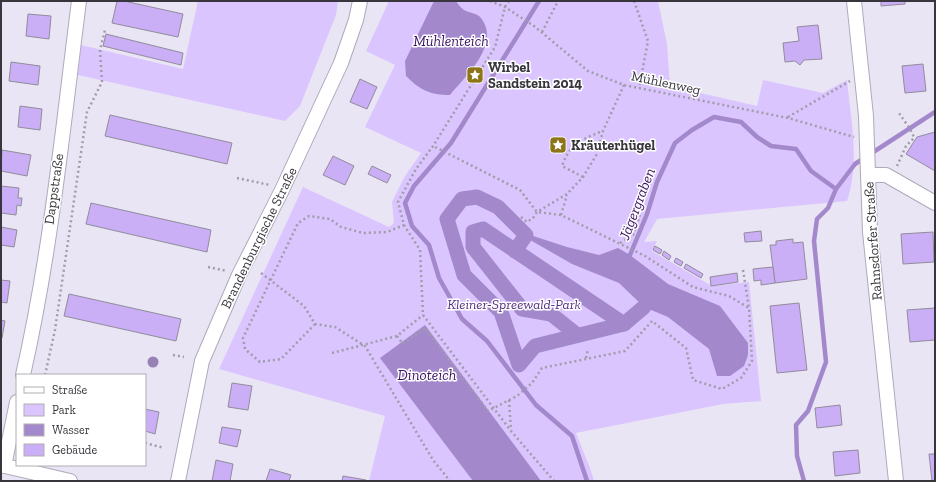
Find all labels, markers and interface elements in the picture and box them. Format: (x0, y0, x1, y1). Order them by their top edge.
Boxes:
water label: Mühlenteich (413, 32, 489, 50)
place label: Wirbel Sandstein 2014 (488, 59, 582, 92)
place icon: Wirbel Sandstein 2014 (465, 65, 485, 85)
street label: Mühlenweg (630, 67, 703, 99)
place icon: Kräuterhügel (548, 135, 568, 155)
place label: Kräuterhügel (571, 137, 655, 154)
street label: Dappstraße (41, 152, 67, 226)
street label: Brandenburgische Straße (217, 164, 301, 312)
water label: Jägergraben (615, 165, 659, 243)
street label: Rahnsdorfer Straße (860, 181, 886, 301)
park label: Kleiner-Spreewald-Park (447, 296, 581, 313)
water label: Dinoteich (398, 366, 457, 384)
legend (16, 374, 146, 466)
text: Straße (52, 383, 88, 397)
text: Park (52, 403, 77, 417)
text: Wasser (52, 423, 90, 437)
text: Gebäude (52, 443, 97, 457)

